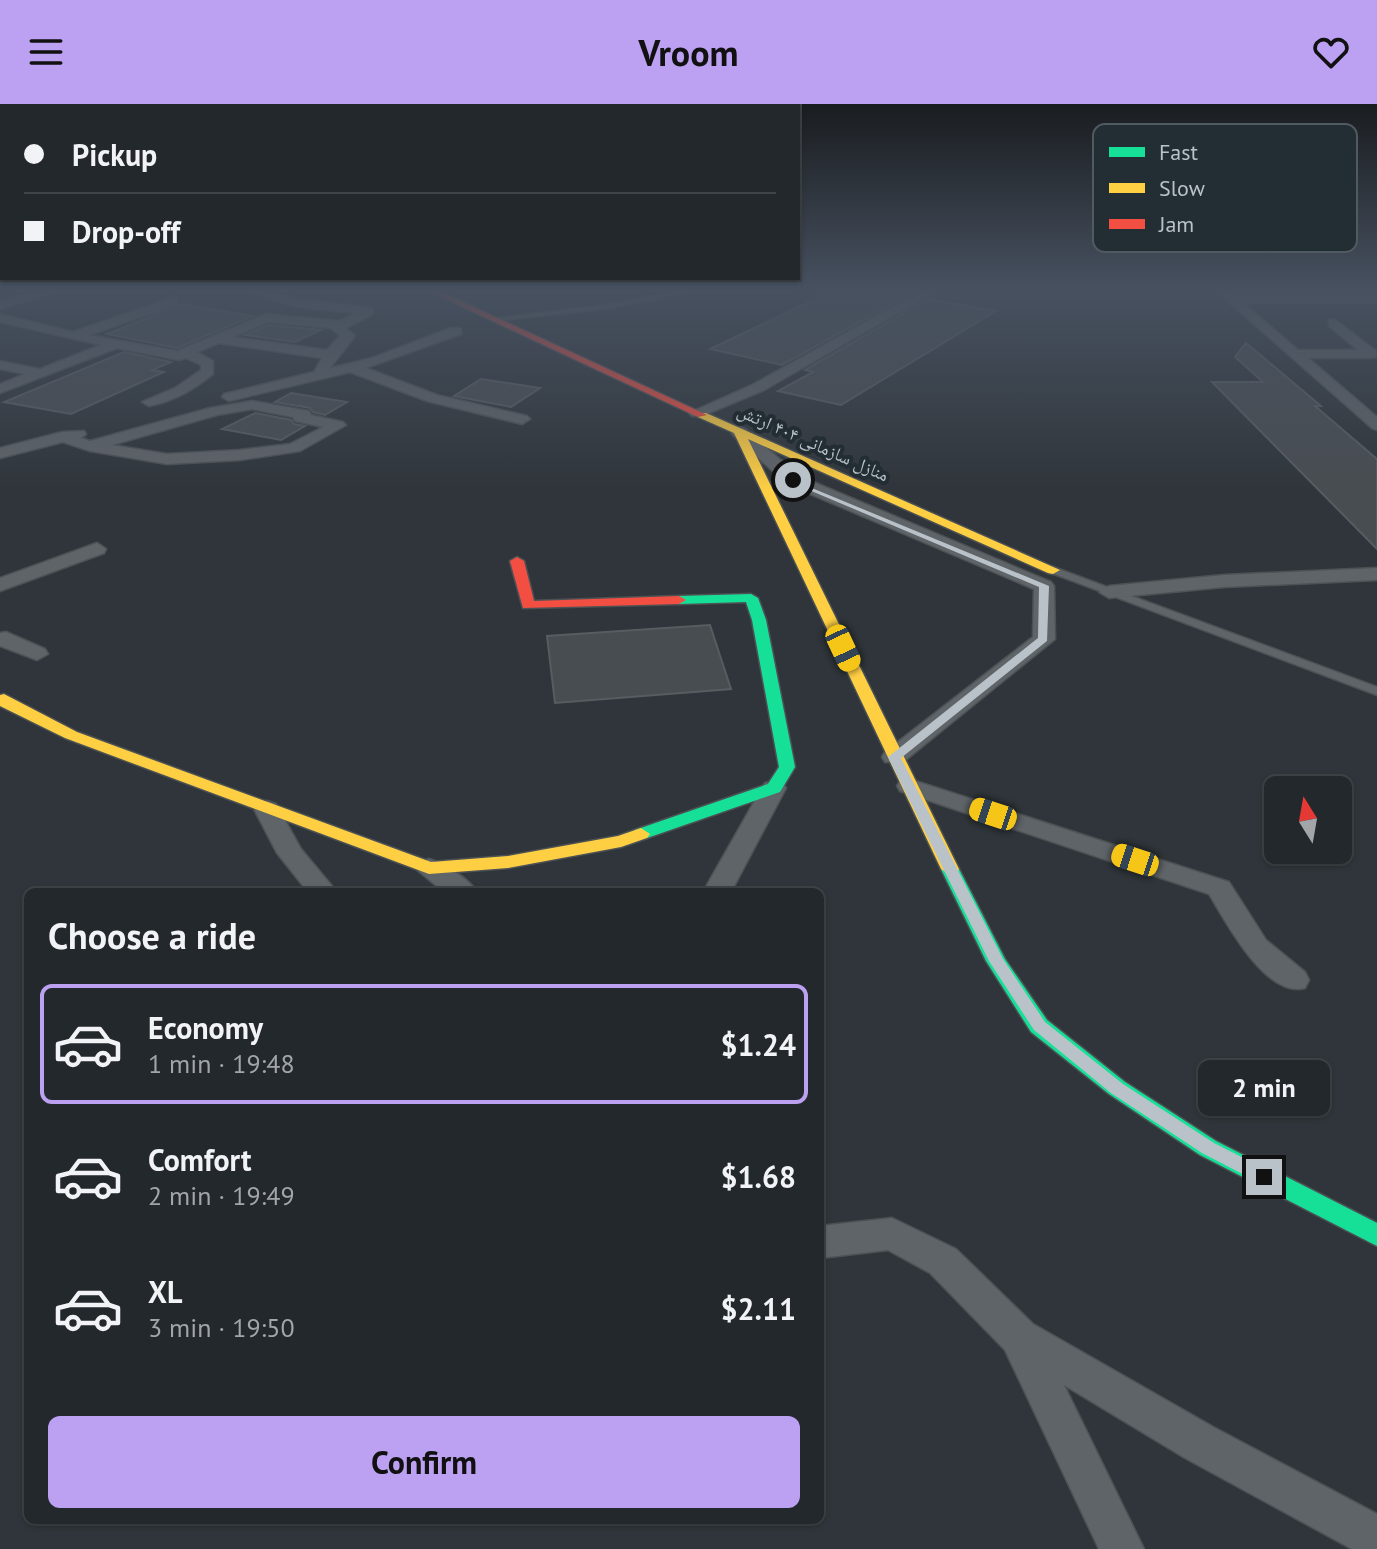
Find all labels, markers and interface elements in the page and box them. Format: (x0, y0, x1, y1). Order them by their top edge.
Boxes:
text: Vroom (639, 29, 738, 76)
icon: menu (24, 30, 68, 74)
icon: heart (1309, 30, 1353, 74)
legend (1093, 124, 1357, 252)
text: Pickup (72, 135, 157, 174)
text: Fast (1159, 138, 1199, 166)
text: Slow (1159, 174, 1205, 202)
text: Jam (1158, 210, 1194, 238)
text: Drop-off (72, 212, 180, 251)
street label: منازل سازمانی ۴۰۴ ارتش (734, 399, 893, 486)
route start (775, 462, 811, 498)
car (822, 621, 864, 675)
north arrow (1264, 776, 1352, 864)
map controls (1264, 776, 1352, 864)
car (966, 795, 1020, 833)
car (1108, 841, 1162, 879)
text: Choose a ride (48, 912, 256, 959)
icon: car (52, 1008, 124, 1080)
text: Economy (148, 1008, 263, 1047)
text: $1.24 (721, 1025, 796, 1064)
text: 1 min · 19:48 (148, 1047, 295, 1080)
callout: 2 min (1198, 1061, 1330, 1117)
text: 2 min (1232, 1071, 1296, 1104)
icon: car (52, 1140, 124, 1212)
text: Comfort (148, 1140, 251, 1179)
text: $1.68 (721, 1157, 796, 1196)
route end (1246, 1159, 1282, 1195)
text: 2 min · 19:49 (148, 1179, 295, 1212)
icon: car (52, 1272, 124, 1344)
text: XL (148, 1272, 182, 1311)
text: $2.11 (721, 1289, 796, 1328)
text: 3 min · 19:50 (148, 1311, 295, 1344)
button: Confirm (48, 1416, 800, 1508)

